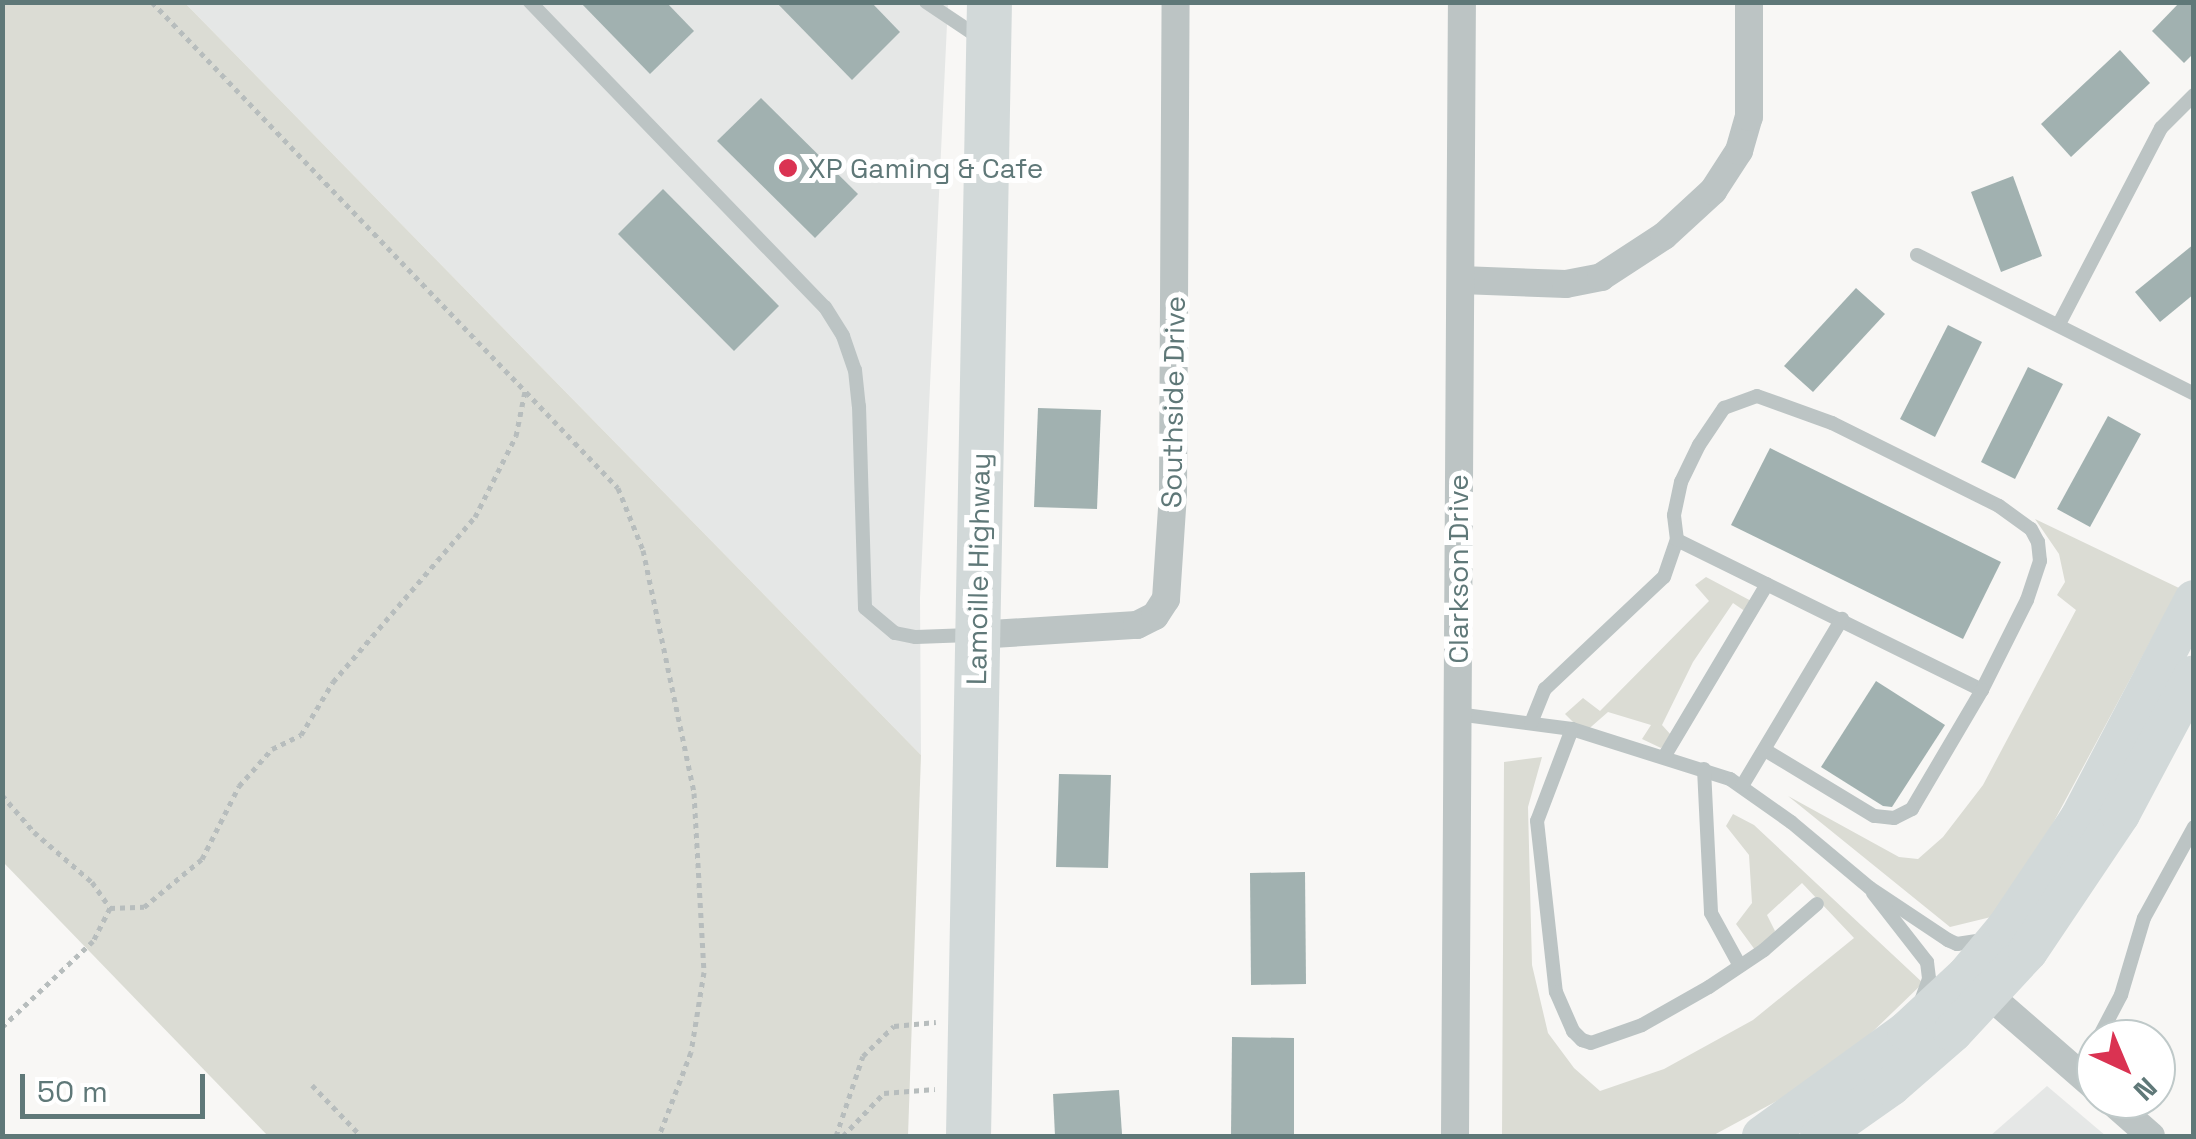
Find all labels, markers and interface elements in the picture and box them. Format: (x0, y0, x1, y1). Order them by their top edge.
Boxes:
place label: XP Gaming & Cafe (808, 151, 1043, 185)
marker: XP Gaming & Cafe (777, 157, 799, 179)
street label: Southside Drive (1154, 296, 1192, 508)
street label: Lamoille Highway (959, 453, 997, 685)
street label: Clarkson Drive (1441, 474, 1475, 664)
north arrow (2076, 1019, 2176, 1119)
scale bar (25, 1054, 210, 1116)
text: N (2126, 1070, 2165, 1109)
text: 50 m (37, 1072, 108, 1111)

